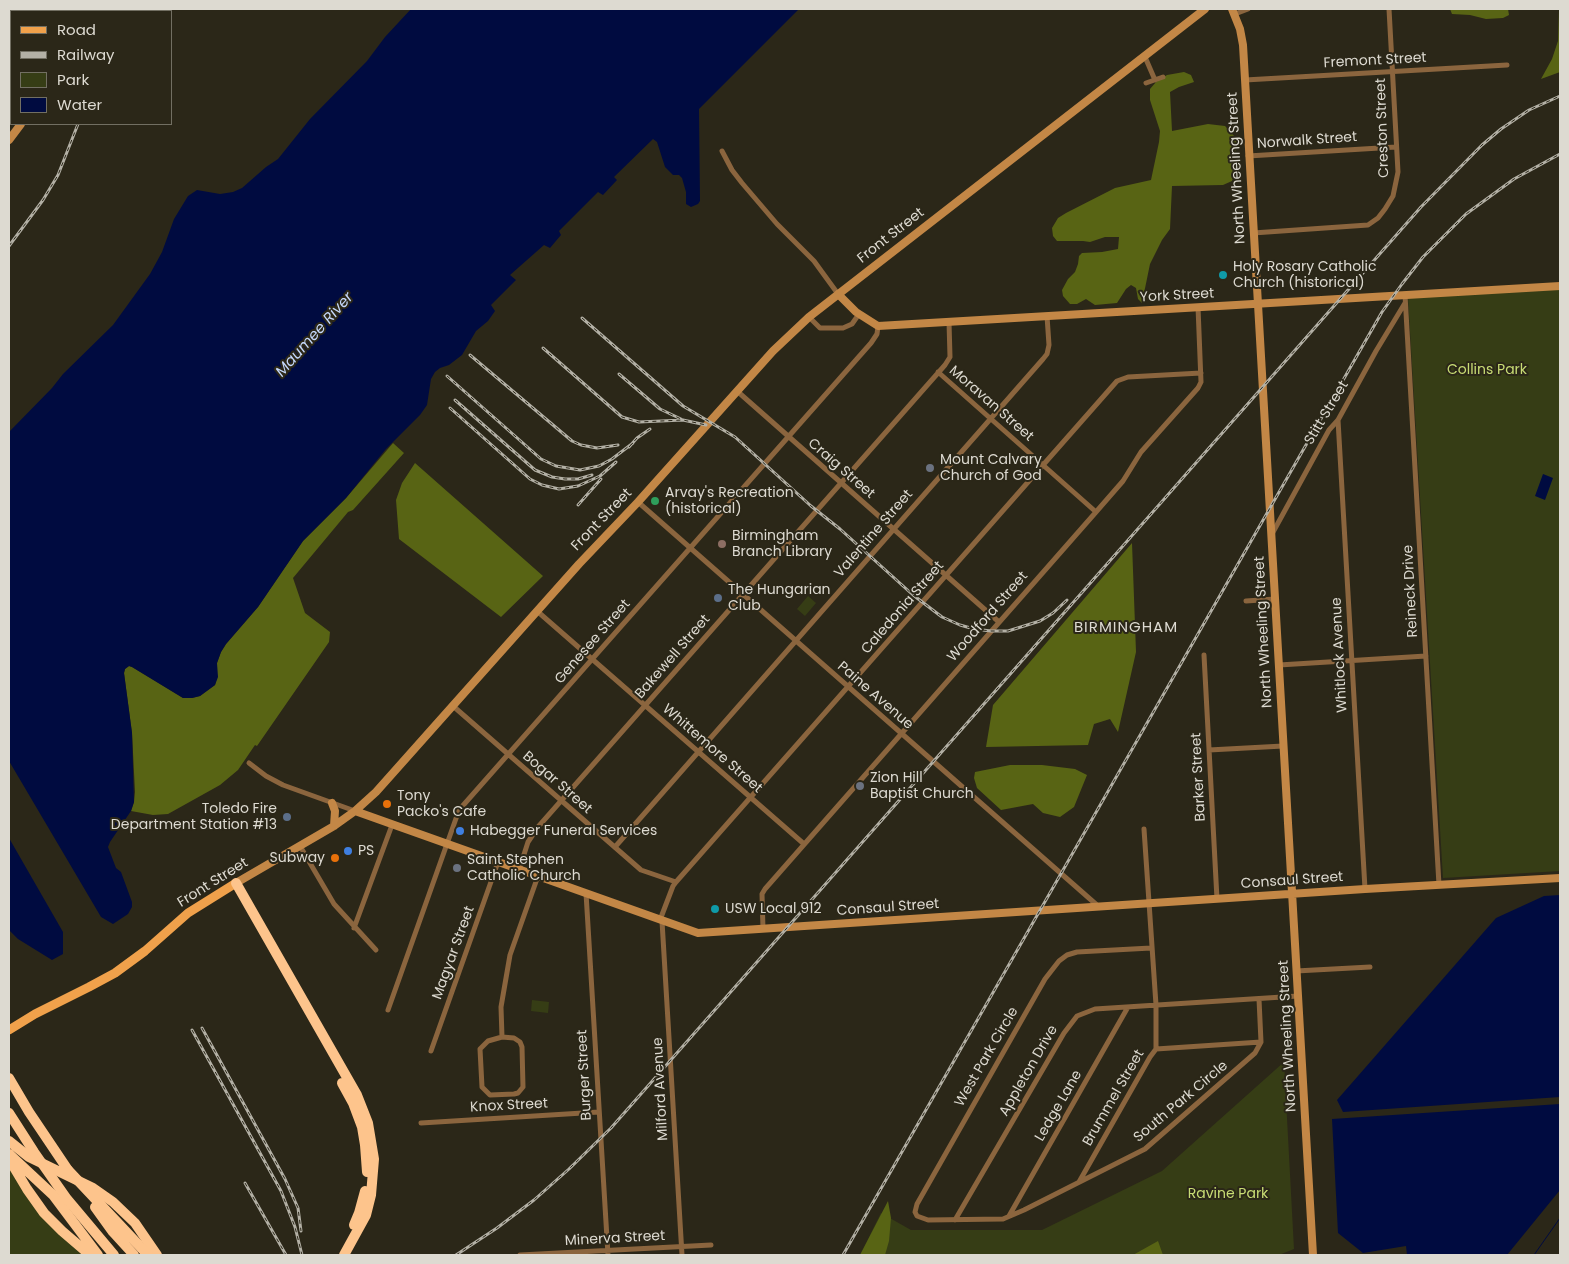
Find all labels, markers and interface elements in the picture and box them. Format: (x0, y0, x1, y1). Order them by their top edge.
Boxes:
legend (10, 10, 172, 125)
text: Road (57, 19, 96, 40)
text: Railway (57, 44, 115, 65)
street label: Fremont Street (1323, 50, 1427, 72)
text: Park (57, 69, 89, 90)
street label: Creston Street (1373, 78, 1393, 178)
street label: North Wheeling Street (1225, 92, 1249, 244)
text: Water (57, 94, 102, 115)
street label: Norwalk Street (1256, 129, 1358, 153)
street label: Front Street (854, 205, 928, 267)
place label: Holy Rosary Catholic Church (historical) (1233, 259, 1376, 292)
marker: Holy Rosary Catholic Church (historical) (1217, 269, 1229, 281)
street label: York Street (1139, 286, 1215, 306)
water label: Maumee River (272, 289, 358, 381)
park label: Collins Park (1447, 362, 1527, 378)
street label: Moravan Street (945, 363, 1037, 445)
street label: Stitt Street (1301, 378, 1353, 448)
street label: Craig Street (804, 435, 878, 503)
place label: Mount Calvary Church of God (940, 452, 1042, 484)
marker: Mount Calvary Church of God (924, 462, 936, 474)
street label: Front Street (568, 485, 636, 555)
place label: Arvay's Recreation (historical) (665, 485, 794, 518)
street label: Valentine Street (831, 487, 917, 581)
marker: Arvay's Recreation (historical) (649, 495, 661, 507)
place label: Birmingham Branch Library (732, 528, 832, 560)
marker: Birmingham Branch Library (716, 538, 728, 550)
street label: Reineck Drive (1400, 544, 1422, 638)
street label: North Wheeling Street (1252, 556, 1276, 708)
street label: Caledonia Street (858, 558, 948, 658)
street label: Woodford Street (944, 568, 1032, 666)
place label: The Hungarian Club (728, 582, 831, 614)
marker: The Hungarian Club (712, 592, 724, 604)
street label: Genesee Street (552, 596, 634, 688)
street label: Whitlock Avenue (1329, 597, 1351, 713)
street label: Bakewell Street (632, 612, 714, 702)
district label: BIRMINGHAM (1073, 619, 1179, 637)
street label: Paine Avenue (834, 659, 916, 733)
street label: Whittemore Street (659, 701, 765, 797)
street label: Barker Street (1188, 732, 1210, 822)
street label: Bogar Street (519, 748, 595, 818)
place label: Zion Hill Baptist Church (870, 770, 974, 802)
marker: Zion Hill Baptist Church (854, 780, 866, 792)
place label: Tony Packo's Cafe (397, 788, 486, 820)
marker: Tony Packo's Cafe (381, 798, 393, 810)
place label: Toledo Fire Department Station #13 (111, 801, 277, 834)
marker: Toledo Fire Department Station #13 (281, 811, 293, 823)
place label: Habegger Funeral Services (470, 823, 657, 839)
marker: Habegger Funeral Services (454, 825, 466, 837)
place label: PS (358, 843, 374, 859)
marker: PS (342, 845, 354, 857)
place label: Subway (270, 850, 325, 866)
marker: Subway (329, 852, 341, 864)
place label: Saint Stephen Catholic Church (467, 852, 581, 884)
street label: Front Street (175, 855, 251, 911)
marker: Saint Stephen Catholic Church (451, 862, 463, 874)
street label: Consaul Street (1240, 869, 1344, 893)
street label: Consaul Street (836, 896, 940, 920)
place label: USW Local 912 (725, 901, 822, 917)
marker: USW Local 912 (709, 903, 721, 915)
street label: Magyar Street (429, 904, 479, 1002)
street label: North Wheeling Street (1276, 960, 1300, 1112)
street label: West Park Circle (952, 1004, 1022, 1110)
street label: Appleton Drive (996, 1022, 1062, 1120)
street label: Burger Street (574, 1029, 596, 1121)
street label: Milford Avenue (650, 1037, 672, 1141)
street label: Brummel Street (1080, 1047, 1148, 1149)
street label: South Park Circle (1130, 1058, 1232, 1146)
street label: Ledge Lane (1032, 1067, 1086, 1145)
street label: Knox Street (470, 1096, 548, 1116)
park label: Ravine Park (1188, 1186, 1268, 1202)
street label: Minerva Street (564, 1228, 666, 1250)

